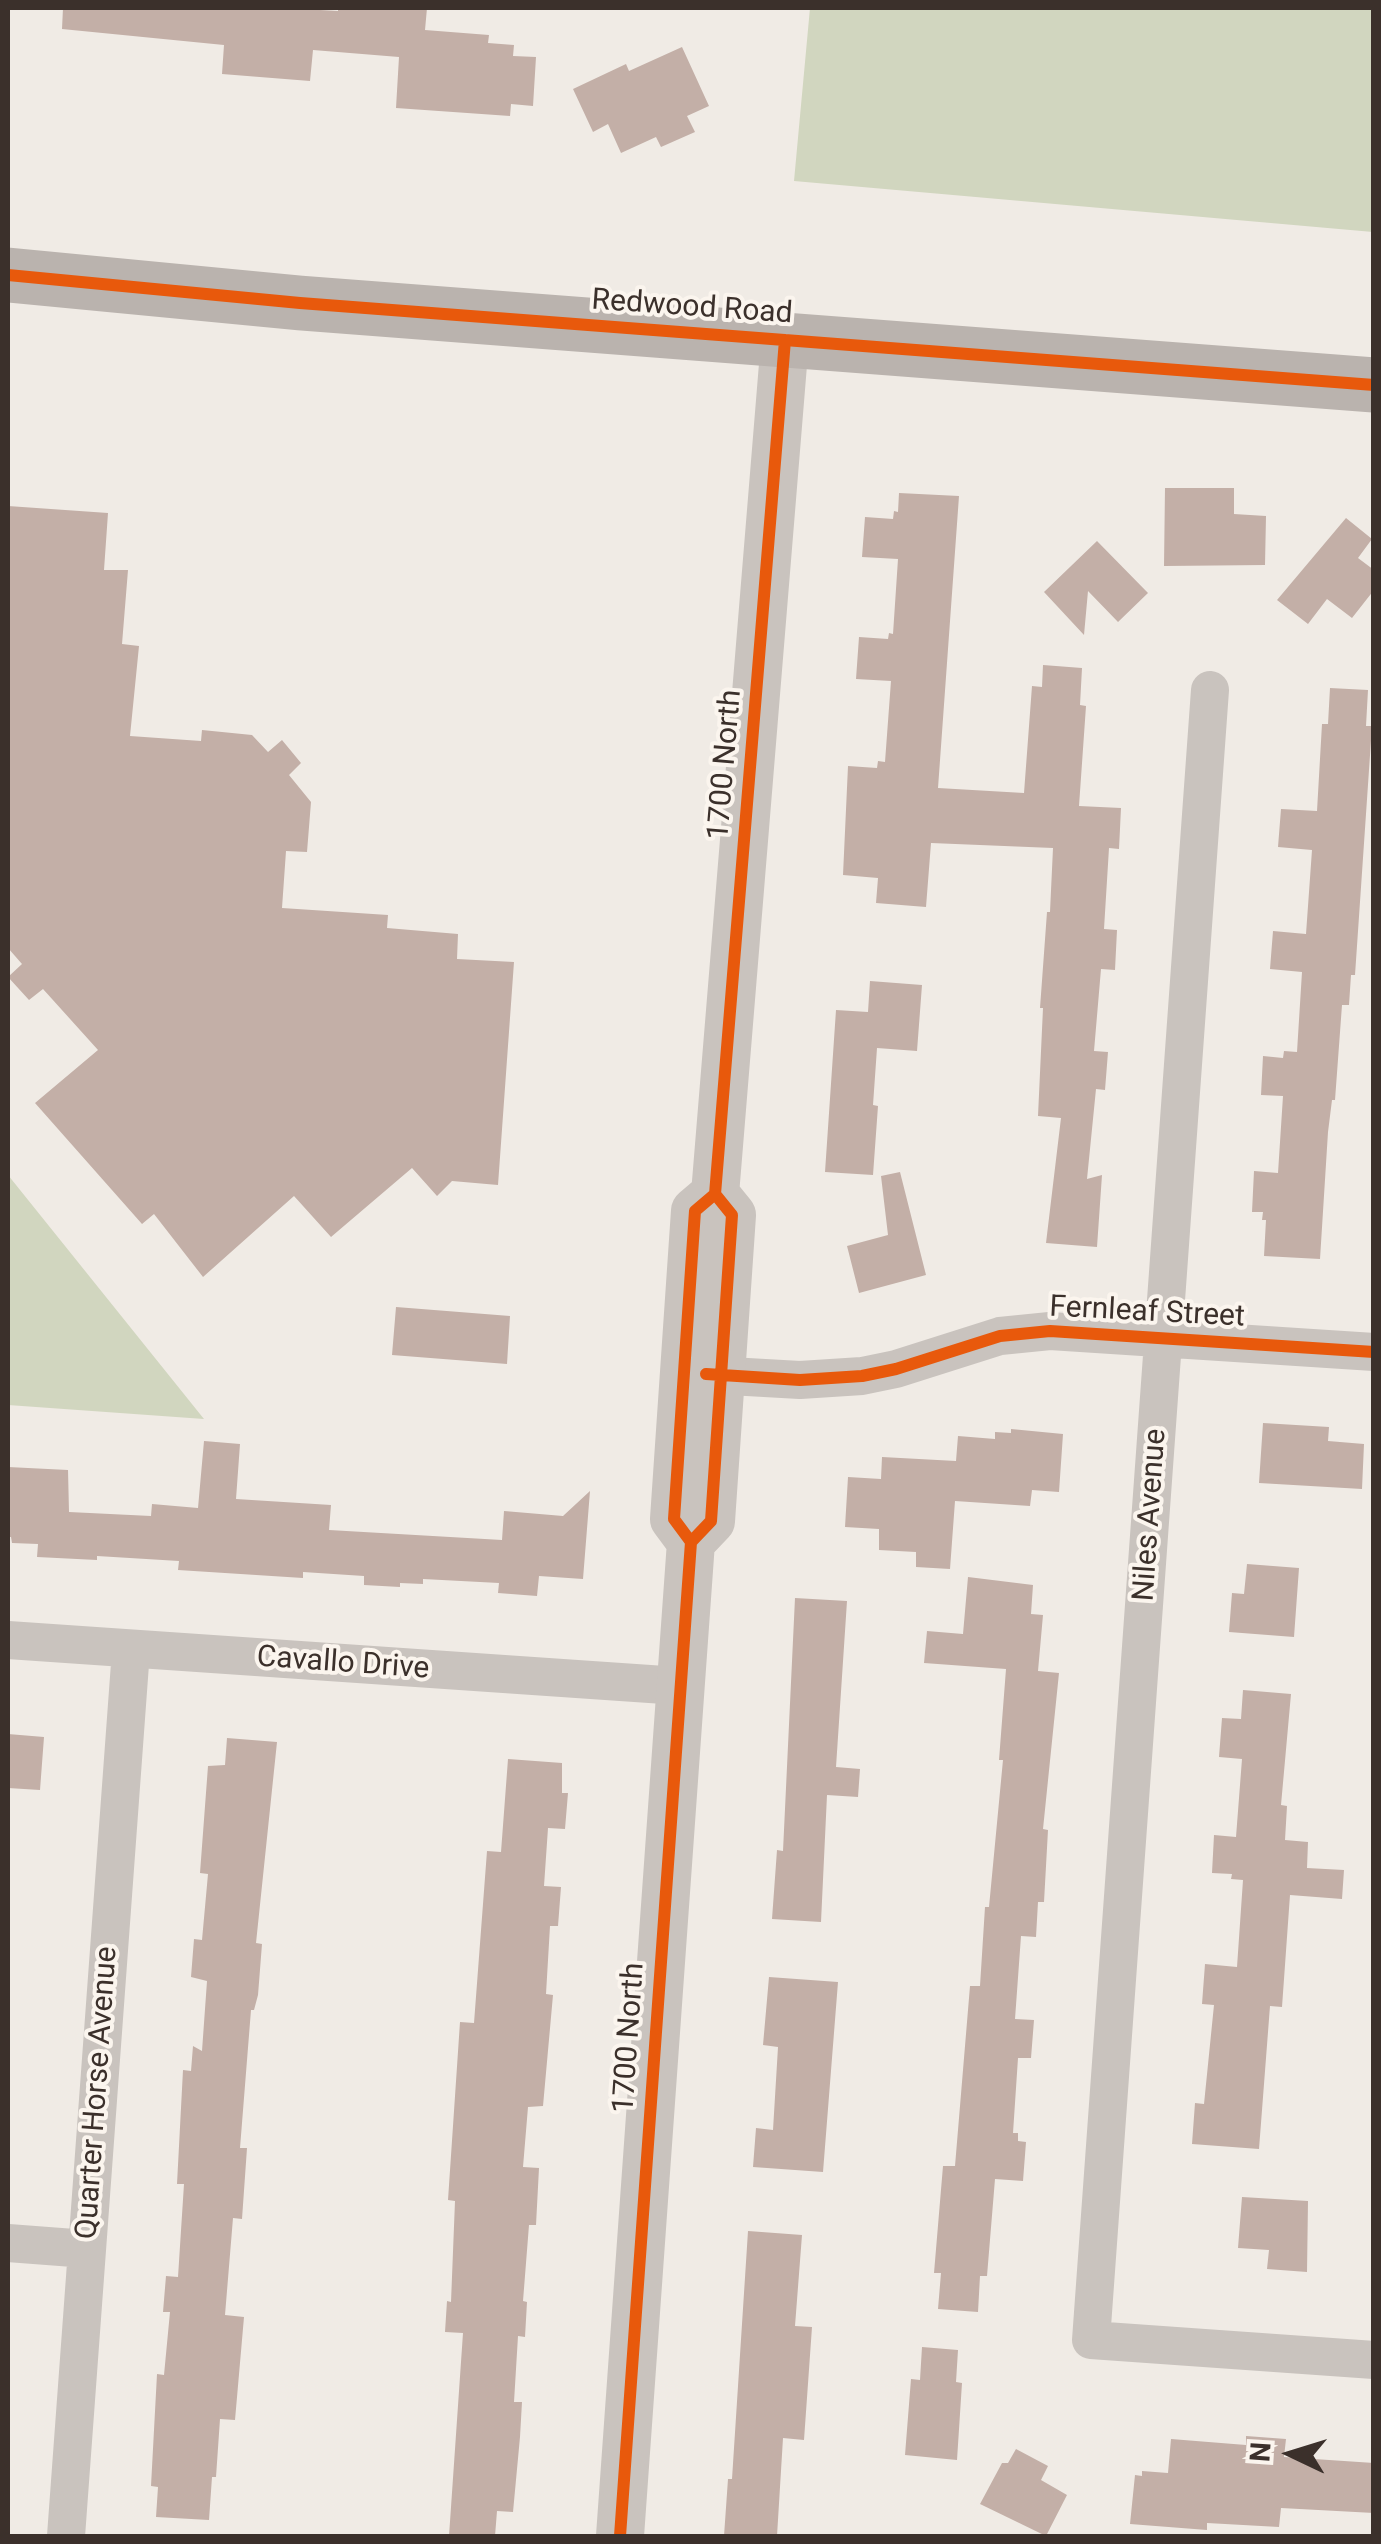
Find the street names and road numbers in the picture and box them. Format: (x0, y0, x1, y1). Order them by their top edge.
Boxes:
street label: Redwood Road (590, 283, 794, 333)
street label: 1700 North (702, 688, 750, 842)
street label: Fernleaf Street (1048, 1290, 1246, 1336)
street label: Niles Avenue (1127, 1427, 1175, 1603)
street label: Cavallo Drive (256, 1640, 430, 1688)
street label: Quarter Horse Avenue (70, 1945, 126, 2241)
street label: 1700 North (607, 1962, 653, 2114)

